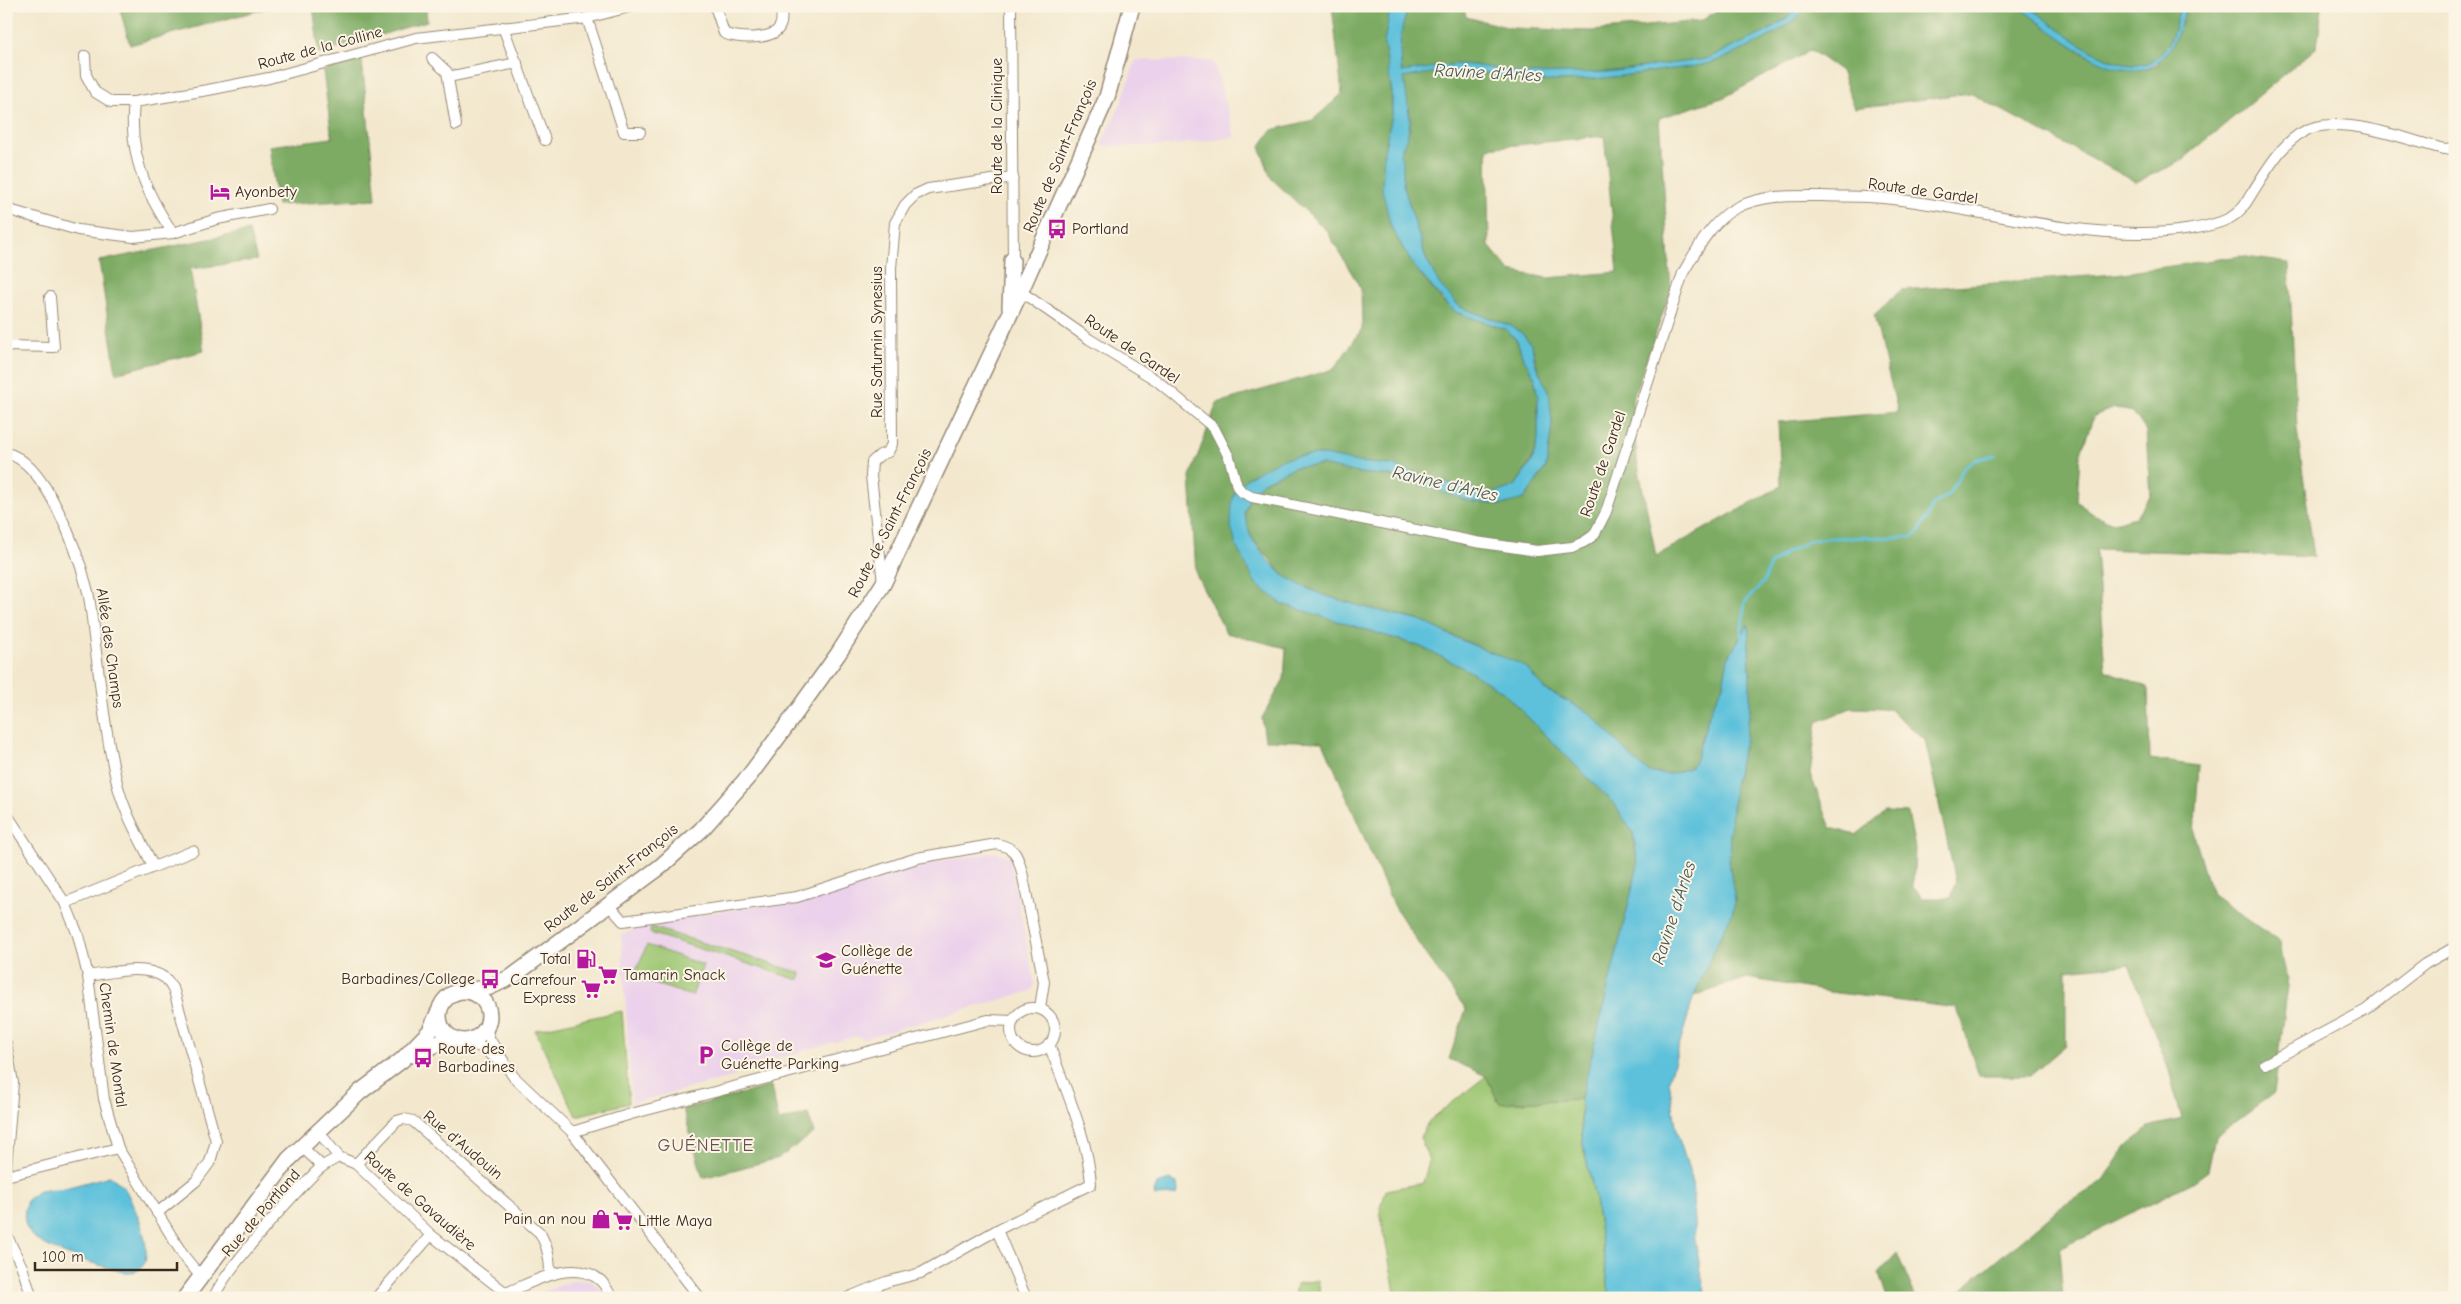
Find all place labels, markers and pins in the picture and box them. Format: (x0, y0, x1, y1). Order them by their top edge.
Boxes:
hotel icon: Ayonbety (209, 181, 231, 203)
place label: Ayonbety (235, 183, 298, 201)
bus stop icon: Portland (1046, 218, 1068, 240)
place label: Portland (1072, 220, 1129, 238)
place label: Collège de Guénette (841, 942, 913, 978)
fuel station icon: Total (575, 948, 597, 970)
school or university icon: Collège de Guénette (815, 949, 837, 971)
place label: Total (540, 950, 571, 968)
supermarket icon: Tamarin Snack (597, 964, 619, 986)
place label: Tamarin Snack (623, 966, 725, 984)
bus stop icon: Barbadines/College (479, 968, 501, 990)
place label: Barbadines/College (341, 970, 475, 988)
place label: Carrefour Express (510, 971, 577, 1007)
supermarket icon: Carrefour Express (580, 978, 602, 1000)
place label: Collège de Guénette Parking (721, 1037, 839, 1073)
place label: Route des Barbadines (438, 1040, 515, 1076)
parking icon: Collège de Guénette Parking (695, 1044, 717, 1066)
bus stop icon: Route des Barbadines (412, 1047, 434, 1069)
shop icon: Pain an nou (590, 1208, 612, 1230)
place label: Pain an nou (504, 1210, 586, 1228)
supermarket icon: Little Maya (612, 1210, 634, 1232)
place label: Little Maya (638, 1212, 712, 1230)

